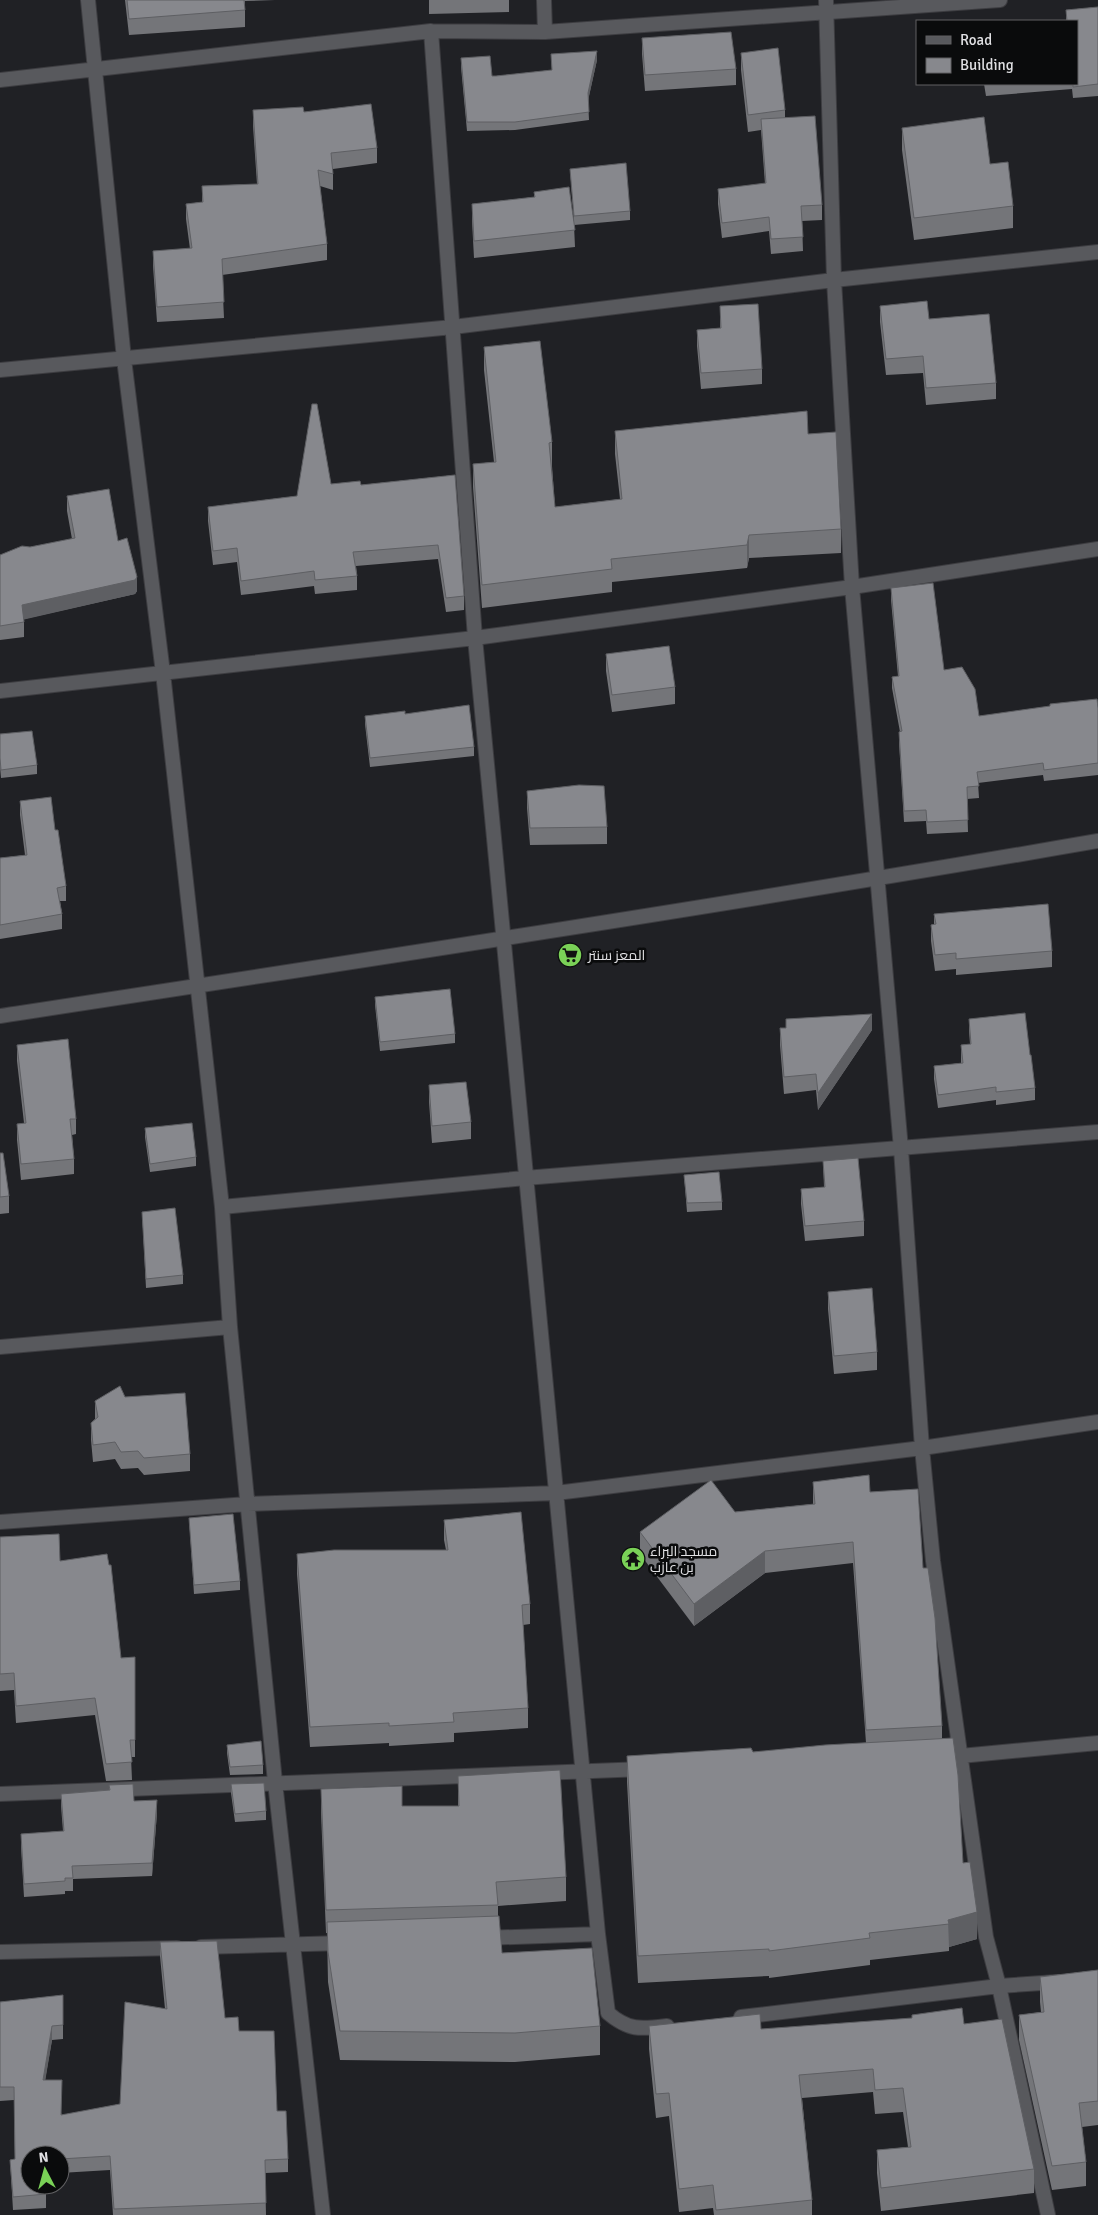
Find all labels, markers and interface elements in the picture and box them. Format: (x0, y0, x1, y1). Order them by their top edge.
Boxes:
legend (916, 20, 1078, 85)
text: Road (960, 31, 992, 49)
text: Building (960, 56, 1014, 74)
supermarket icon: المعز سنتر (557, 942, 583, 968)
place label: المعز سنتر (587, 947, 645, 964)
place label: مسجد البراء بن عازب (650, 1543, 717, 1576)
temple icon: مسجد البراء بن عازب (620, 1546, 646, 1572)
north arrow (20, 2145, 70, 2195)
text: N (38, 2149, 49, 2167)

